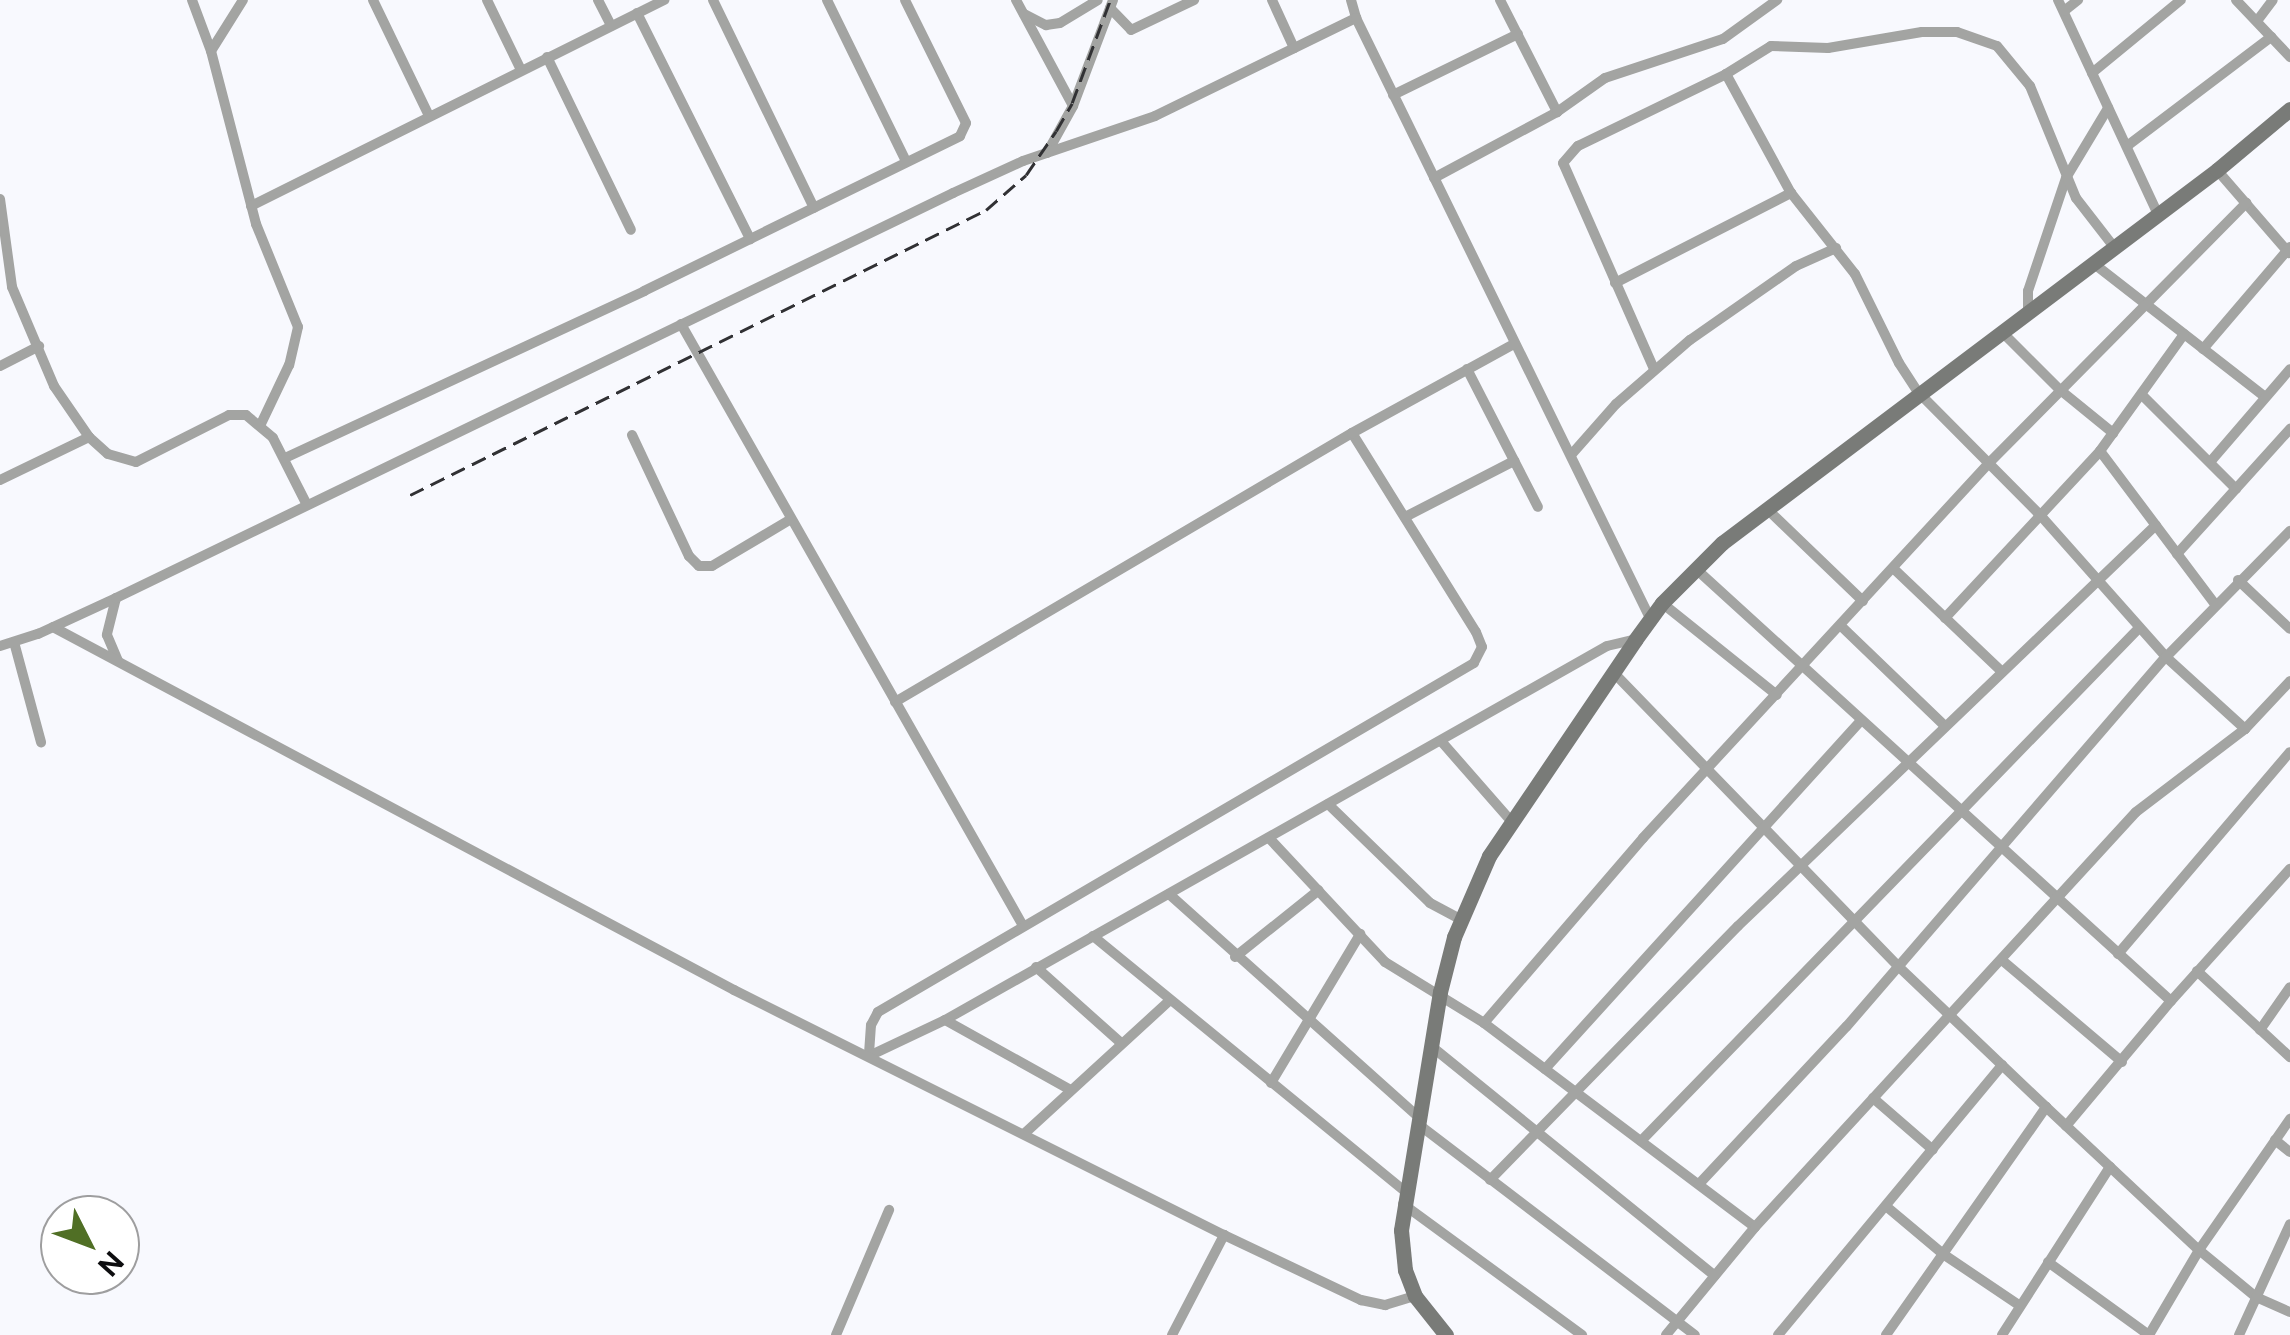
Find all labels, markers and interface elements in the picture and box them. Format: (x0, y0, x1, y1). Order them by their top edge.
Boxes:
north arrow (40, 1195, 140, 1295)
text: N (92, 1245, 131, 1283)

